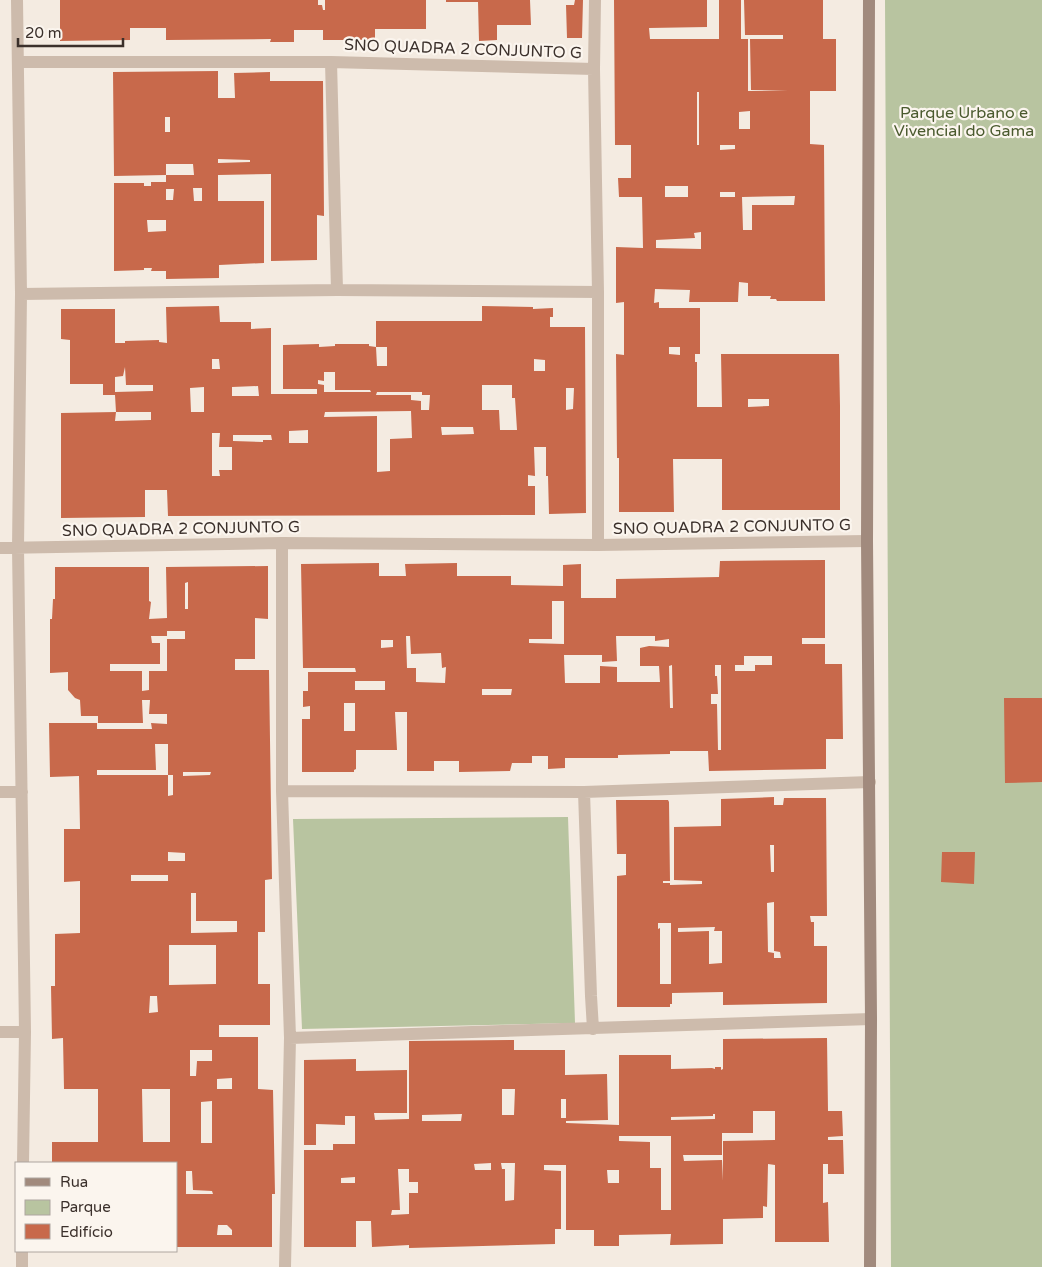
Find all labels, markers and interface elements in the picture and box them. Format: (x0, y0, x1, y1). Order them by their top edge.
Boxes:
scale bar (18, 15, 122, 47)
text: 20 m (25, 24, 62, 42)
street label: SNO QUADRA 2 CONJUNTO G (344, 35, 582, 63)
park label: Parque Urbano e Vivencial do Gama (894, 103, 1034, 141)
street label: SNO QUADRA 2 CONJUNTO G (613, 515, 851, 539)
street label: SNO QUADRA 2 CONJUNTO G (62, 517, 300, 541)
legend (15, 1162, 178, 1252)
text: Rua (60, 1173, 88, 1191)
text: Parque (60, 1198, 111, 1216)
text: Edifício (60, 1223, 113, 1241)

